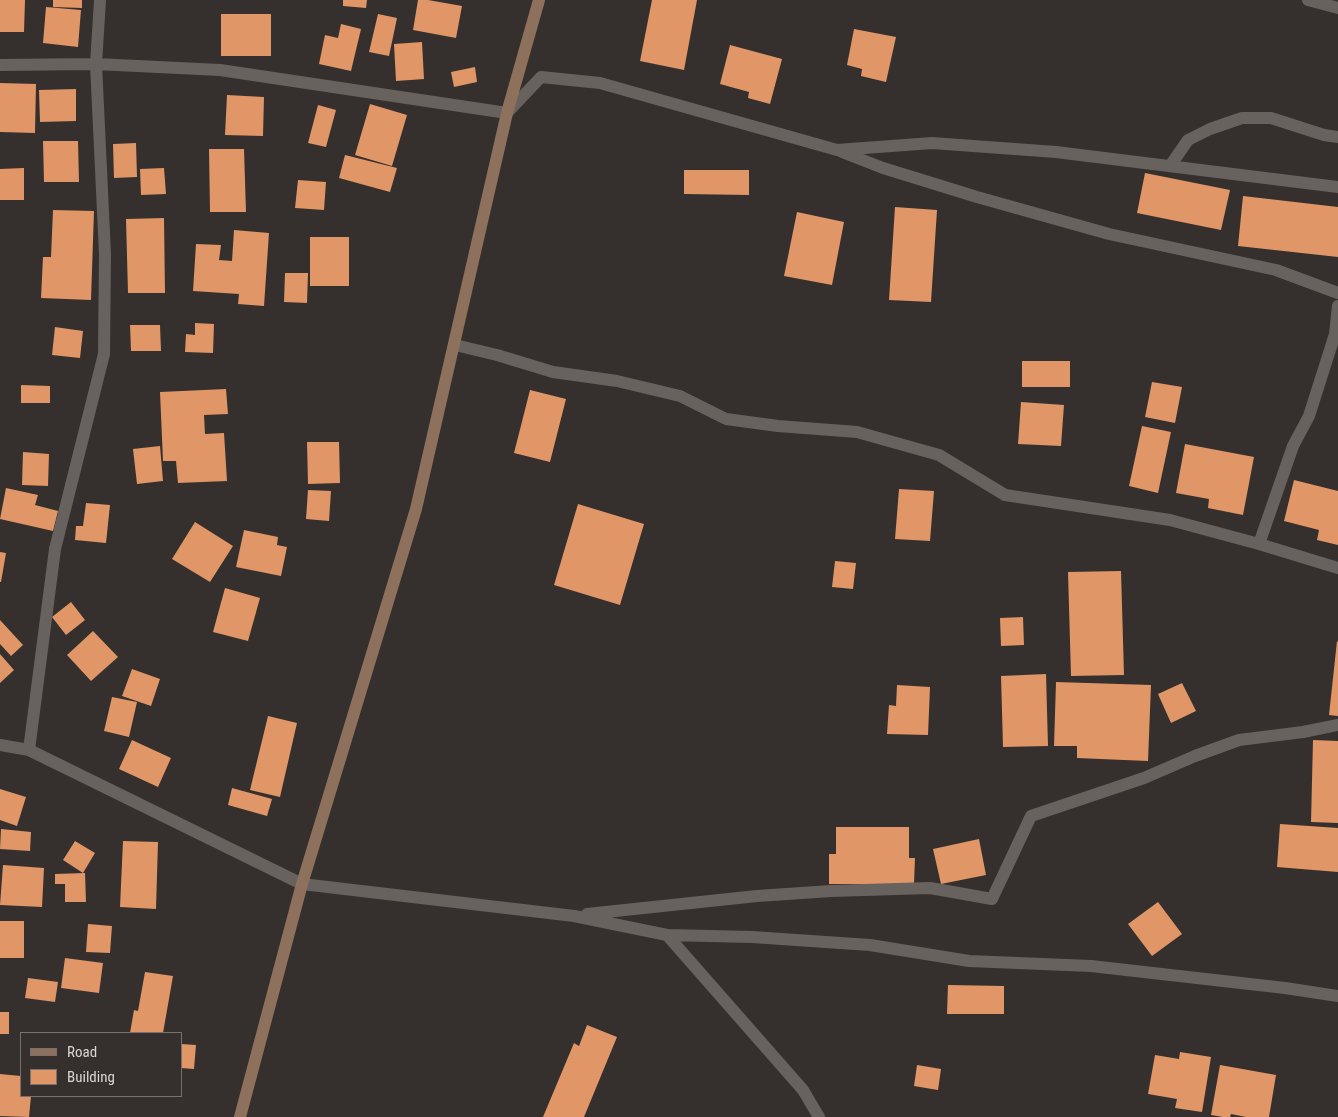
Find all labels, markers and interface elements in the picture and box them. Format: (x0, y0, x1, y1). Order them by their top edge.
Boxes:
legend (20, 1032, 182, 1097)
text: Road (67, 1043, 97, 1061)
text: Building (67, 1068, 115, 1086)

